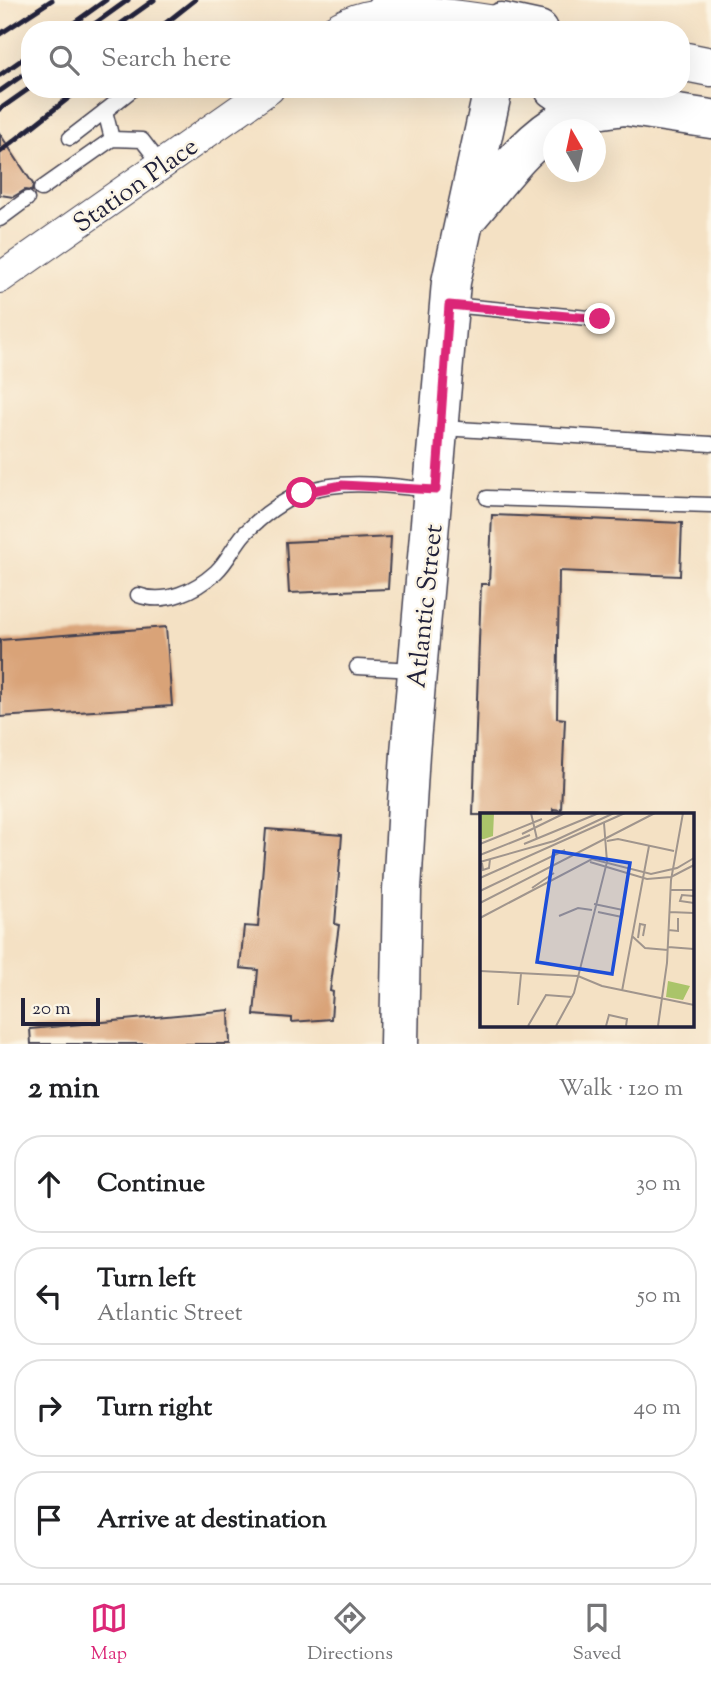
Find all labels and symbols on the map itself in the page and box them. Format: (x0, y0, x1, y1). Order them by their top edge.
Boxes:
north arrow (543, 119, 606, 182)
street label: Station Place (67, 129, 206, 243)
route end (584, 303, 615, 334)
route start (286, 477, 317, 508)
street label: Atlantic Street (399, 522, 454, 690)
inset map (480, 813, 694, 1026)
scale bar (21, 995, 100, 1027)

